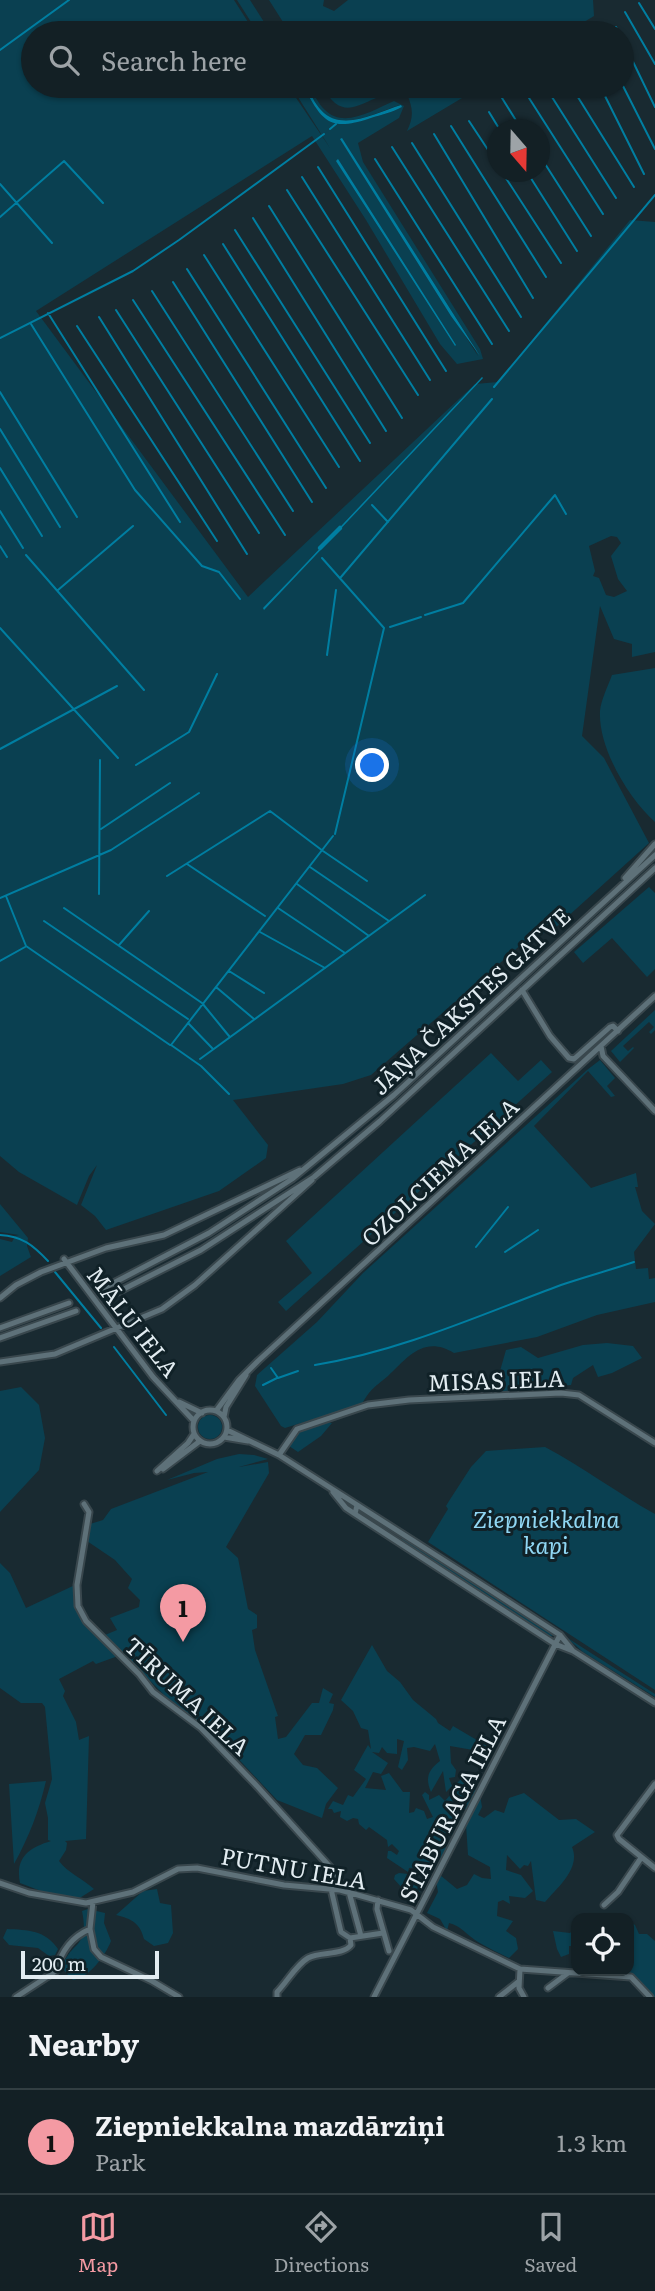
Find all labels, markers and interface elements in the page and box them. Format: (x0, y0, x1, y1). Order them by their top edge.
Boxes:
search box (21, 21, 634, 98)
text: Search here (101, 40, 247, 79)
icon: search (45, 41, 83, 79)
north arrow (487, 119, 550, 182)
your location (355, 748, 389, 782)
street label: JĀŅA ČAKSTES GATVE (363, 898, 577, 1102)
street label: OZOLCIEMA IELA (353, 1089, 525, 1253)
street label: MĀLU IELA (80, 1258, 188, 1384)
street label: MISAS IELA (427, 1360, 565, 1398)
park label: Ziepniekkalna kapi (472, 1501, 620, 1561)
pin: 1 (160, 1584, 206, 1642)
street label: TĪRUMA IELA (118, 1628, 258, 1762)
street label: STABURAGA IELA (389, 1708, 513, 1907)
street label: PUTNU IELA (218, 1837, 370, 1897)
map controls (571, 1913, 634, 1976)
button: locate (571, 1913, 634, 1976)
scale bar (21, 1948, 159, 1980)
text: 200 m (32, 1949, 86, 1977)
text: Nearby (28, 2021, 139, 2065)
text: Ziepniekkalna mazdārziņi (95, 2105, 445, 2144)
text: 1 (46, 2125, 56, 2159)
text: 1.3 km (557, 2125, 627, 2159)
text: Park (95, 2144, 145, 2178)
tab: Map (78, 2208, 118, 2278)
tab: Directions (274, 2208, 369, 2278)
tab: Saved (524, 2208, 577, 2278)

